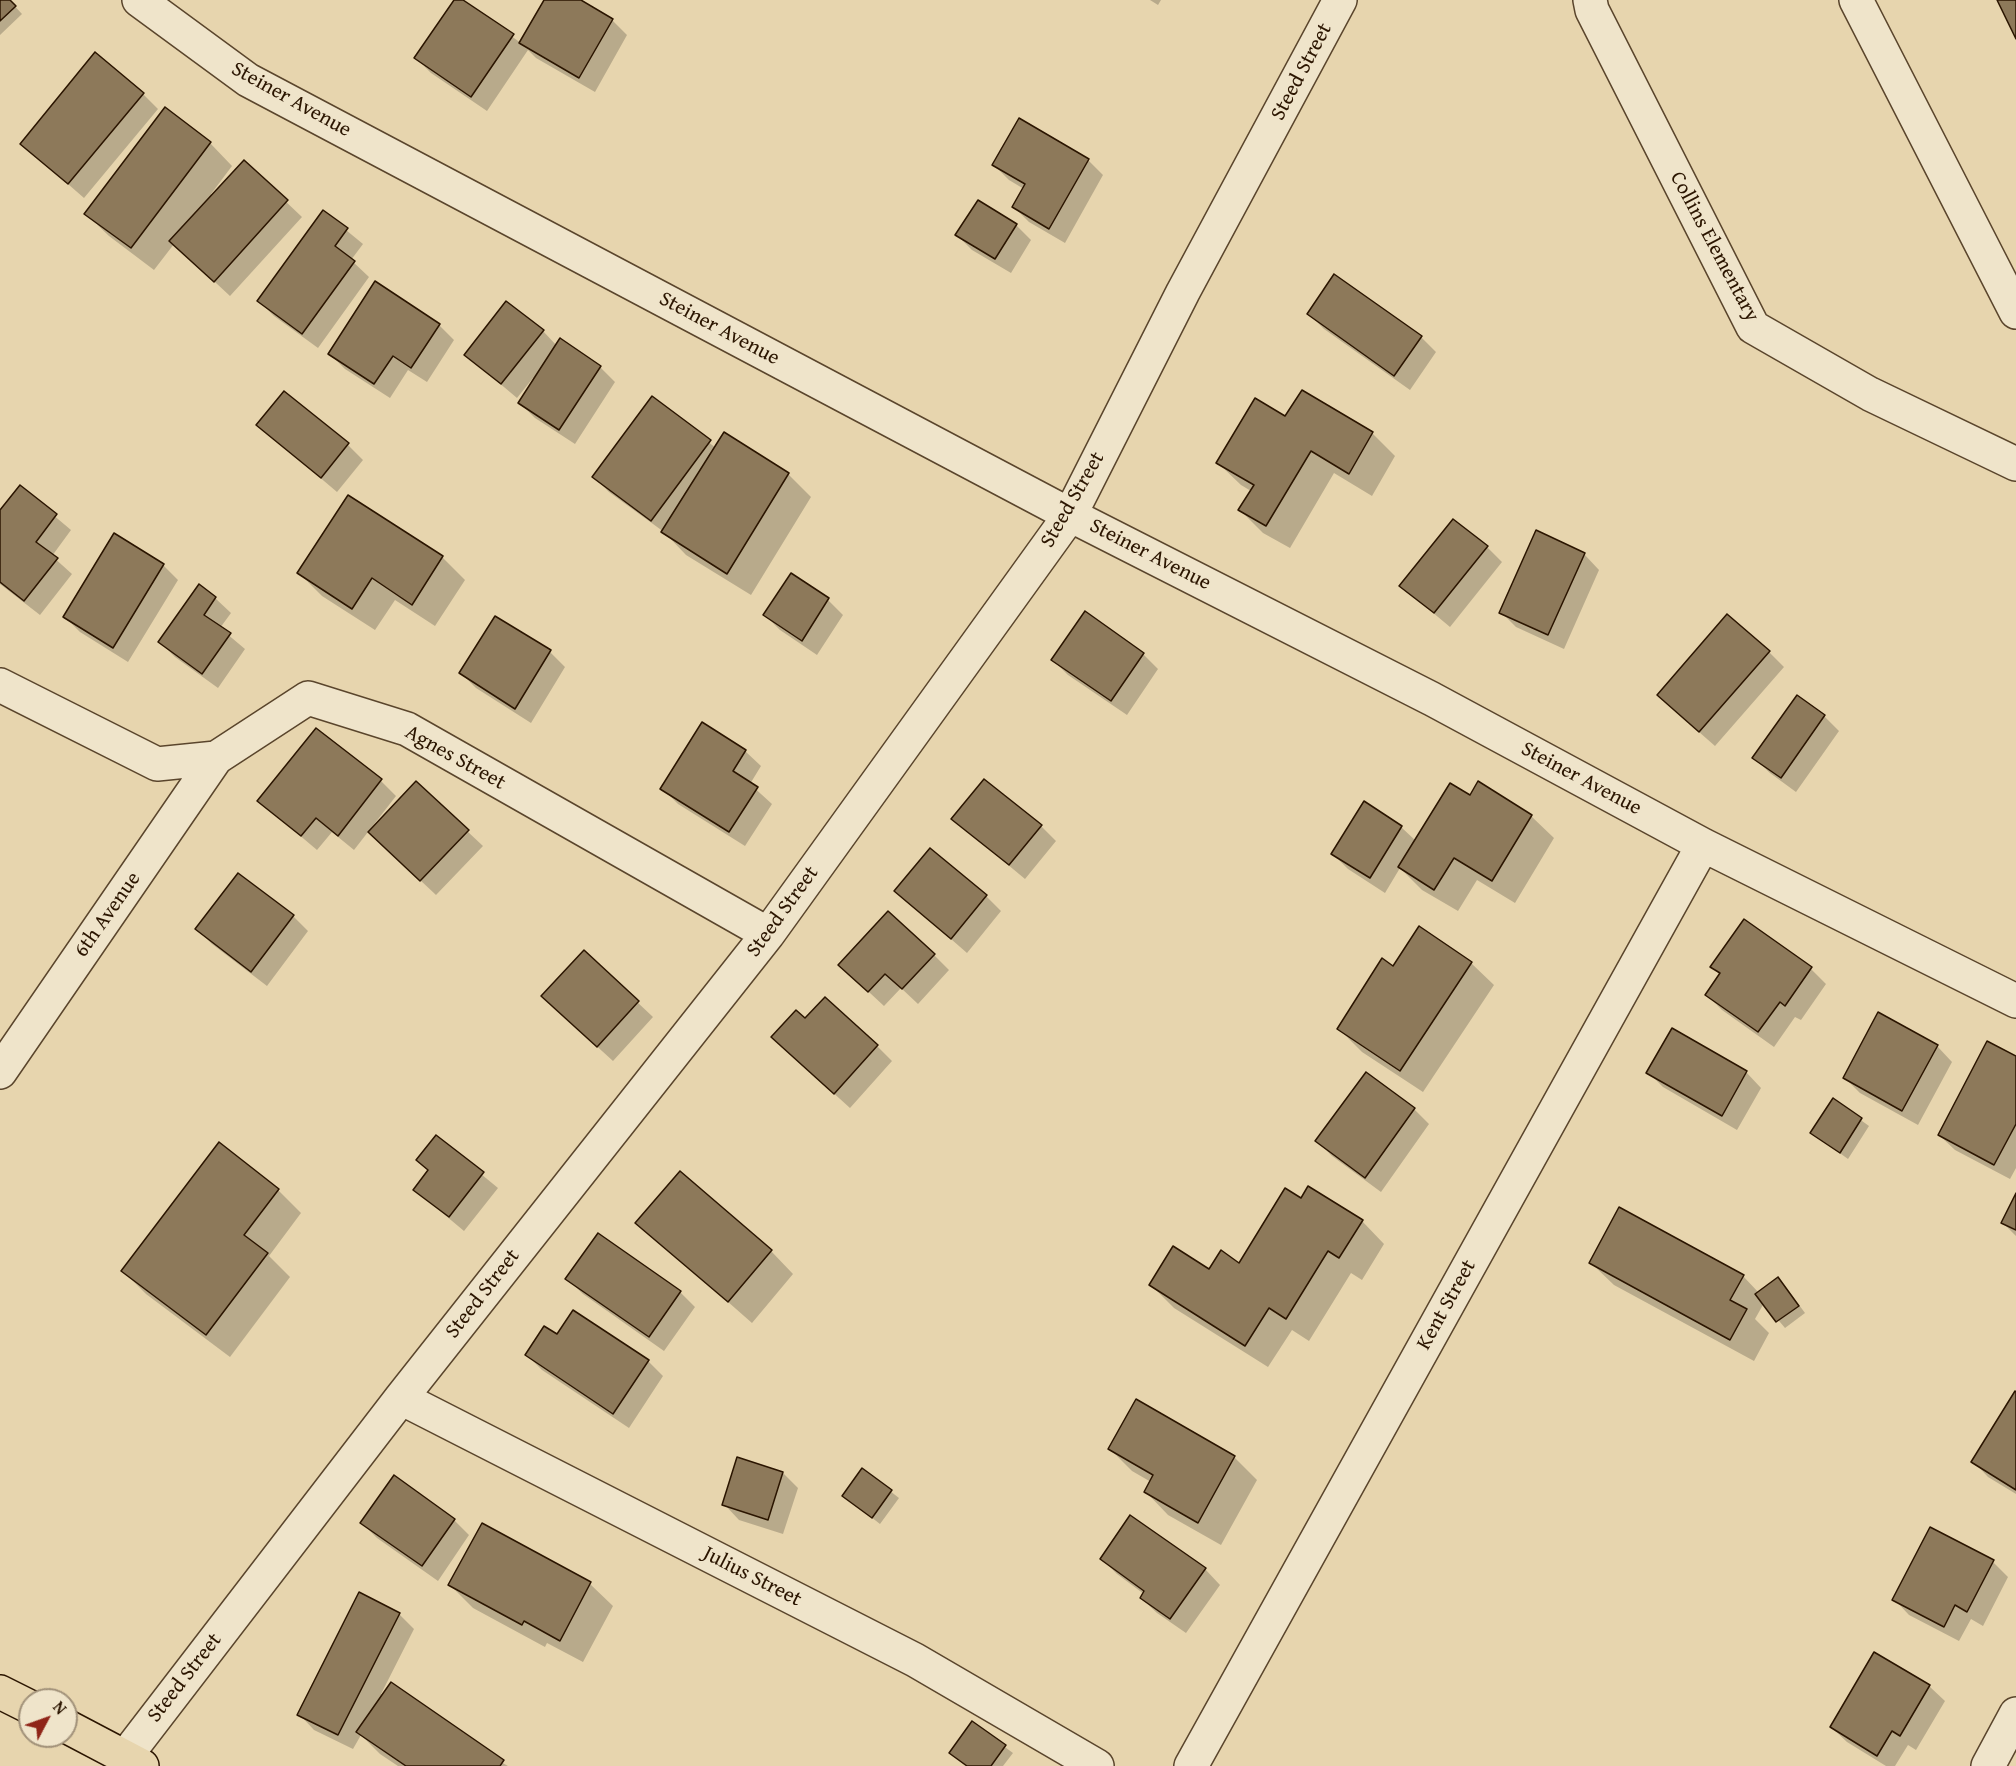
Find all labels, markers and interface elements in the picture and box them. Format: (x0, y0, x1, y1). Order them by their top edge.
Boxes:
street label: Steed Street (1266, 19, 1338, 125)
street label: Steiner Avenue (227, 57, 355, 143)
street label: Collins Elementary (1664, 168, 1764, 326)
street label: Steiner Avenue (654, 287, 784, 371)
street label: Steed Street (1036, 448, 1110, 552)
street label: Steiner Avenue (1085, 514, 1215, 596)
street label: Agnes Street (400, 720, 510, 796)
street label: Steiner Avenue (1516, 737, 1646, 821)
street label: Steed Street (742, 862, 824, 962)
street label: 6th Avenue (69, 867, 147, 963)
street label: Steed Street (440, 1244, 526, 1344)
street label: Kent Street (1412, 1255, 1482, 1355)
street label: Julius Street (699, 1541, 805, 1613)
street label: Steed Street (142, 1628, 228, 1728)
north arrow (18, 1688, 78, 1748)
text: N (48, 1696, 73, 1719)

